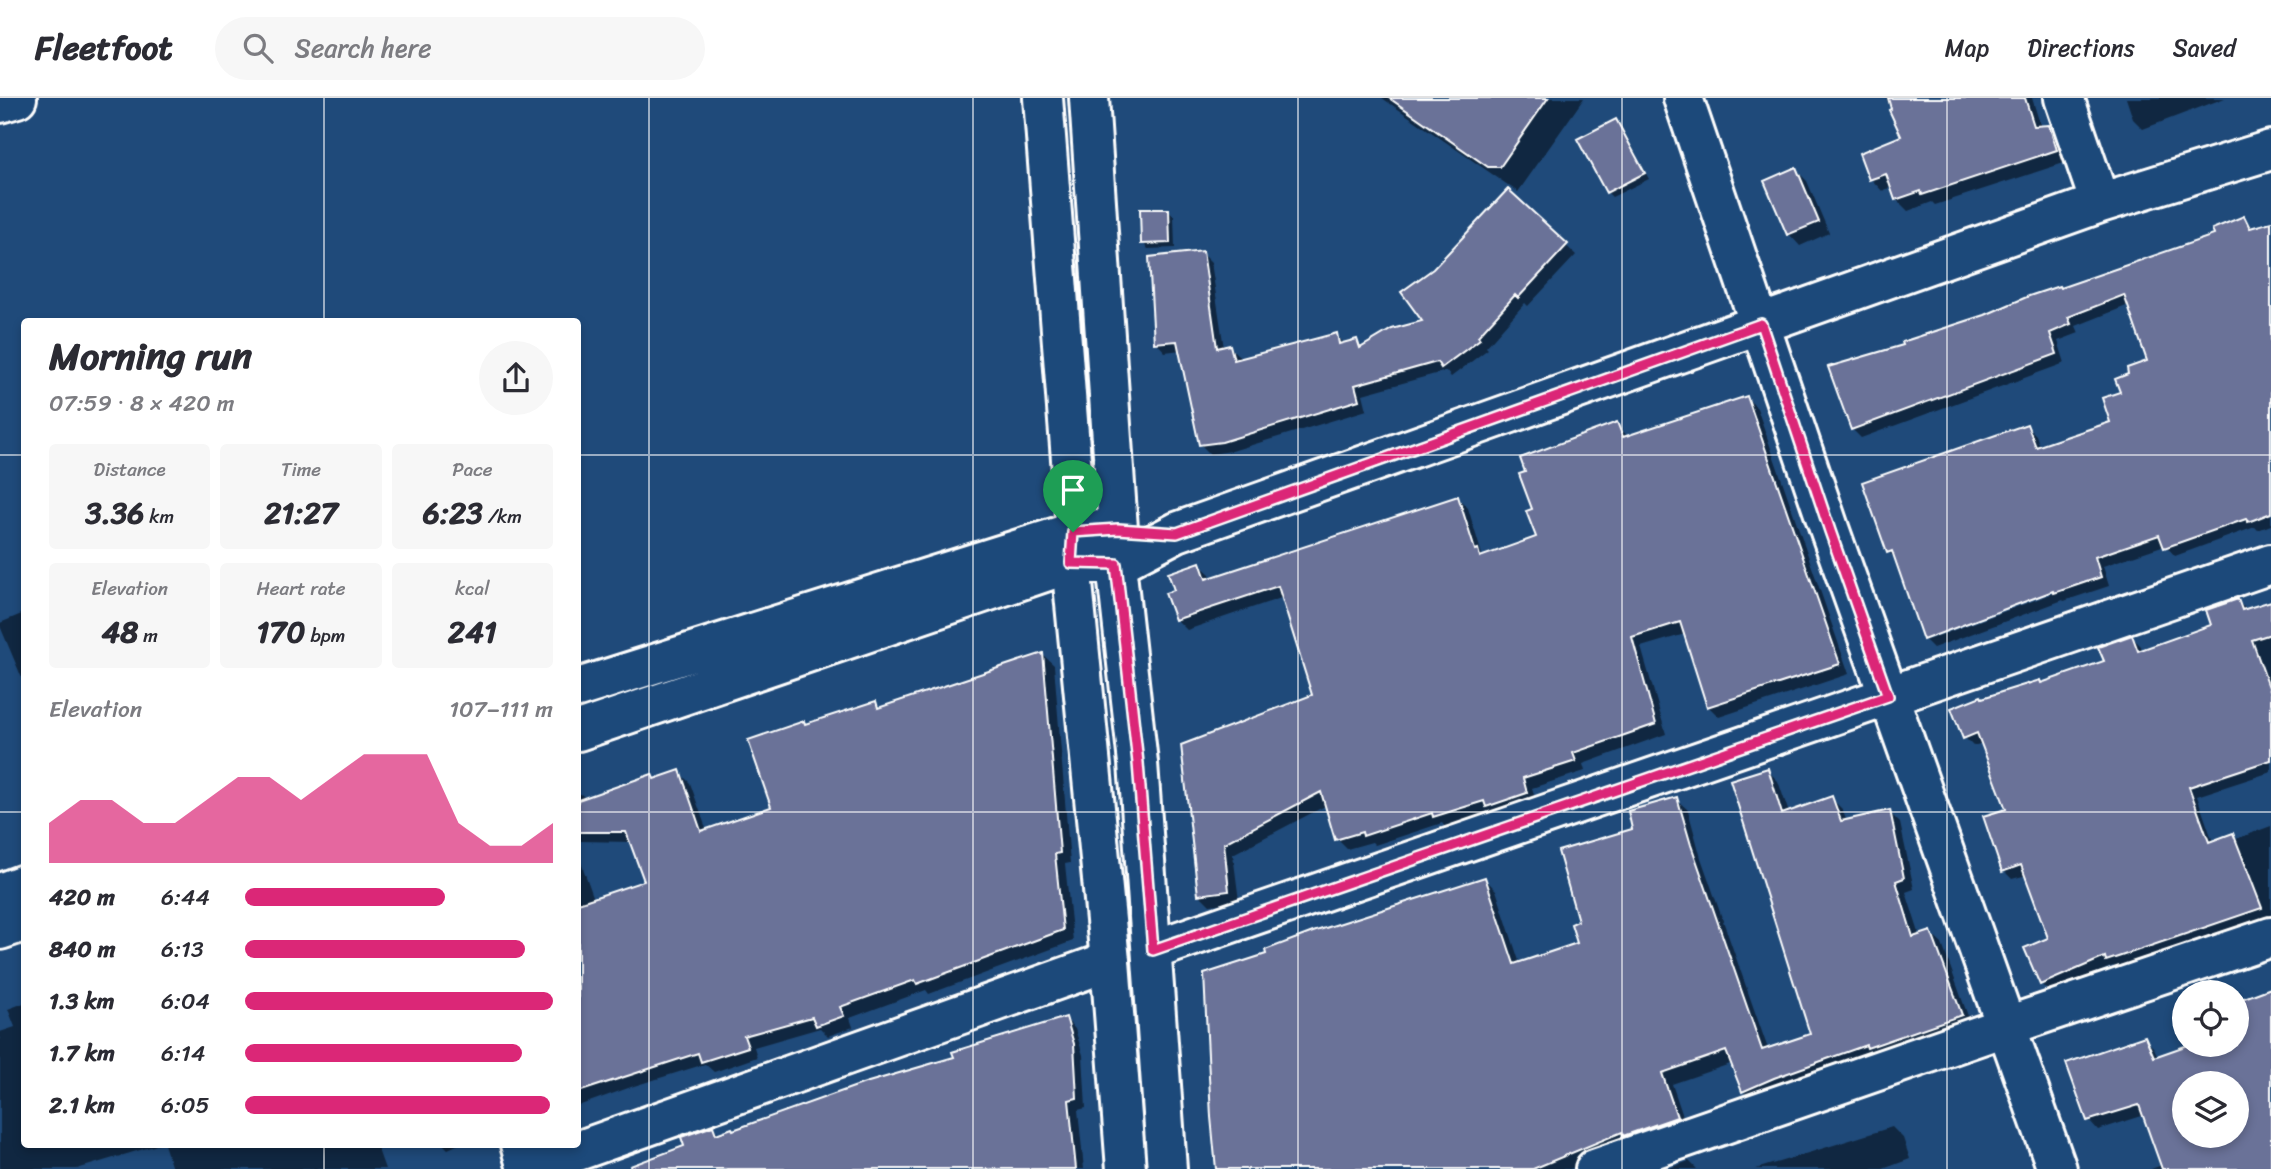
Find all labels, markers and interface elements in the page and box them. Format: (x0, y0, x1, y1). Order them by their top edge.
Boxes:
search box (215, 17, 705, 80)
text: Fleetfoot (35, 19, 173, 77)
text: Search here (295, 25, 432, 71)
text: Map (1945, 27, 1989, 69)
text: Directions (2027, 27, 2135, 69)
text: Saved (2173, 27, 2236, 69)
icon: search (239, 29, 277, 67)
text: Morning run (49, 323, 252, 390)
button: share (479, 341, 553, 415)
text: 07:59 · 8 × 420 m (49, 383, 234, 424)
text: Distance (94, 453, 166, 486)
text: Time (281, 453, 321, 486)
text: Pace (452, 453, 492, 486)
pin (1043, 460, 1103, 532)
icon: arrive (1054, 471, 1092, 509)
text: 3.36 (85, 486, 144, 540)
text: 21:27 (264, 486, 338, 540)
text: 6:23 (423, 486, 483, 540)
text: km (144, 500, 174, 533)
text: /km (483, 500, 522, 533)
text: Elevation (91, 572, 168, 605)
text: Heart rate (256, 572, 346, 605)
text: kcal (455, 572, 490, 605)
text: 48 (101, 605, 138, 659)
text: 170 (257, 605, 305, 659)
text: 241 (448, 605, 497, 659)
text: m (138, 619, 158, 652)
text: bpm (305, 619, 345, 652)
text: Elevation (49, 689, 142, 730)
text: 107–111 m (449, 689, 553, 730)
text: 420 m (49, 877, 115, 918)
text: 6:44 (161, 877, 210, 918)
text: 840 m (49, 929, 115, 970)
text: 6:13 (161, 929, 204, 970)
map controls (2172, 980, 2249, 1148)
button: locate (2172, 980, 2249, 1057)
text: 1.3 km (49, 981, 114, 1022)
text: 6:04 (161, 981, 210, 1022)
text: 1.7 km (49, 1033, 115, 1074)
text: 6:14 (161, 1033, 205, 1074)
button: layers (2172, 1071, 2249, 1148)
text: 2.1 km (49, 1085, 115, 1126)
text: 6:05 (161, 1085, 210, 1126)

